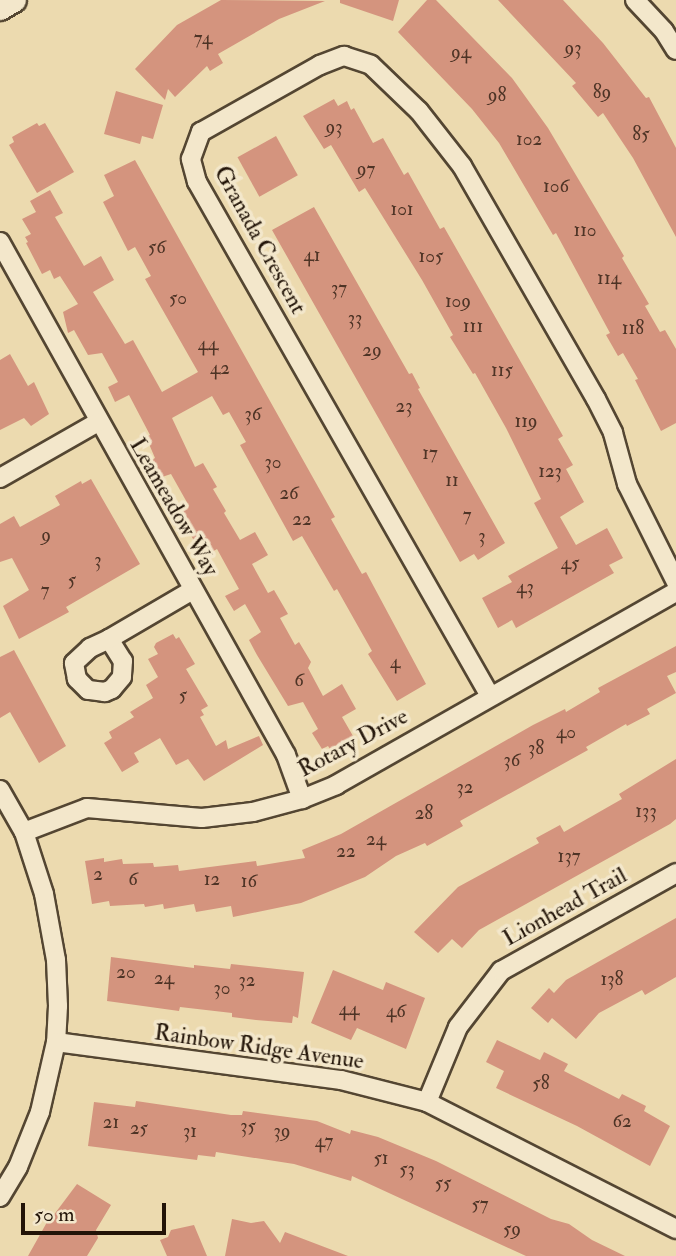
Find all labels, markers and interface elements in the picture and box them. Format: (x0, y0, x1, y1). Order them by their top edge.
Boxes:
house number: 74 (194, 28, 212, 50)
house number: 93 (564, 38, 582, 60)
house number: 94 (451, 42, 471, 64)
house number: 89 (593, 82, 611, 104)
house number: 98 (488, 85, 506, 107)
house number: 93 (325, 117, 343, 139)
house number: 85 (632, 124, 650, 146)
house number: 102 (516, 129, 542, 151)
house number: 97 (357, 159, 375, 181)
street label: Granada Crescent (208, 161, 312, 319)
house number: 106 (543, 176, 569, 198)
house number: 101 (390, 199, 414, 221)
house number: 110 (573, 220, 597, 242)
house number: 56 (148, 237, 166, 259)
house number: 41 (303, 245, 321, 267)
house number: 105 (419, 246, 443, 268)
house number: 114 (597, 268, 621, 290)
house number: 37 (331, 278, 347, 300)
house number: 50 (169, 288, 187, 310)
house number: 109 (445, 291, 471, 313)
house number: 33 (348, 308, 362, 330)
house number: 111 (463, 316, 483, 338)
house number: 118 (622, 318, 644, 340)
house number: 44 (198, 334, 218, 356)
house number: 29 (362, 340, 382, 362)
house number: 42 (210, 358, 230, 380)
house number: 115 (491, 360, 513, 382)
house number: 23 (396, 396, 412, 418)
house number: 36 (245, 404, 261, 426)
house number: 119 (514, 411, 538, 433)
street label: Leameadow Way (123, 433, 225, 581)
house number: 17 (422, 443, 438, 465)
house number: 30 (264, 452, 282, 474)
house number: 123 (538, 461, 562, 483)
house number: 11 (445, 470, 459, 492)
house number: 26 (279, 483, 299, 505)
house number: 7 (463, 505, 471, 527)
house number: 22 (292, 509, 312, 531)
house number: 9 (41, 525, 51, 547)
house number: 3 (478, 526, 486, 548)
house number: 3 (94, 550, 102, 572)
house number: 45 (561, 553, 579, 575)
house number: 5 (68, 570, 76, 592)
house number: 43 (516, 577, 534, 599)
house number: 7 (41, 580, 49, 602)
house number: 4 (390, 652, 400, 674)
house number: 6 (294, 670, 304, 692)
house number: 5 (179, 685, 187, 707)
street label: Rotary Drive (293, 703, 413, 783)
house number: 40 (556, 722, 576, 744)
house number: 38 (528, 738, 544, 760)
house number: 36 (504, 750, 520, 772)
house number: 32 (457, 777, 473, 799)
house number: 133 (635, 801, 657, 823)
house number: 28 (415, 803, 433, 825)
house number: 24 (366, 829, 386, 851)
house number: 22 (336, 841, 356, 863)
house number: 137 (558, 846, 580, 868)
street label: Lionhead Trail (498, 862, 632, 952)
house number: 2 (93, 864, 103, 886)
house number: 6 (128, 869, 138, 891)
house number: 12 (204, 869, 220, 891)
house number: 16 (241, 871, 257, 893)
house number: 20 (116, 962, 136, 984)
house number: 24 (154, 968, 174, 990)
house number: 138 (601, 969, 623, 991)
house number: 32 (239, 970, 255, 992)
house number: 30 (213, 978, 231, 1000)
house number: 44 (339, 999, 359, 1021)
house number: 46 (386, 1001, 406, 1023)
street label: Rainbow Ridge Avenue (153, 1019, 365, 1075)
house number: 58 (532, 1073, 550, 1095)
house number: 62 (612, 1111, 632, 1133)
house number: 21 (103, 1112, 119, 1134)
house number: 35 (240, 1116, 256, 1138)
house number: 25 (130, 1118, 148, 1140)
house number: 31 (183, 1121, 197, 1143)
house number: 39 (273, 1121, 291, 1143)
house number: 47 (315, 1131, 333, 1153)
house number: 51 (373, 1148, 389, 1170)
house number: 53 (399, 1159, 415, 1181)
house number: 55 (435, 1173, 451, 1195)
scale bar (24, 1190, 170, 1234)
house number: 57 (471, 1194, 489, 1216)
text: 50 m (34, 1201, 75, 1228)
house number: 59 (503, 1219, 521, 1241)

